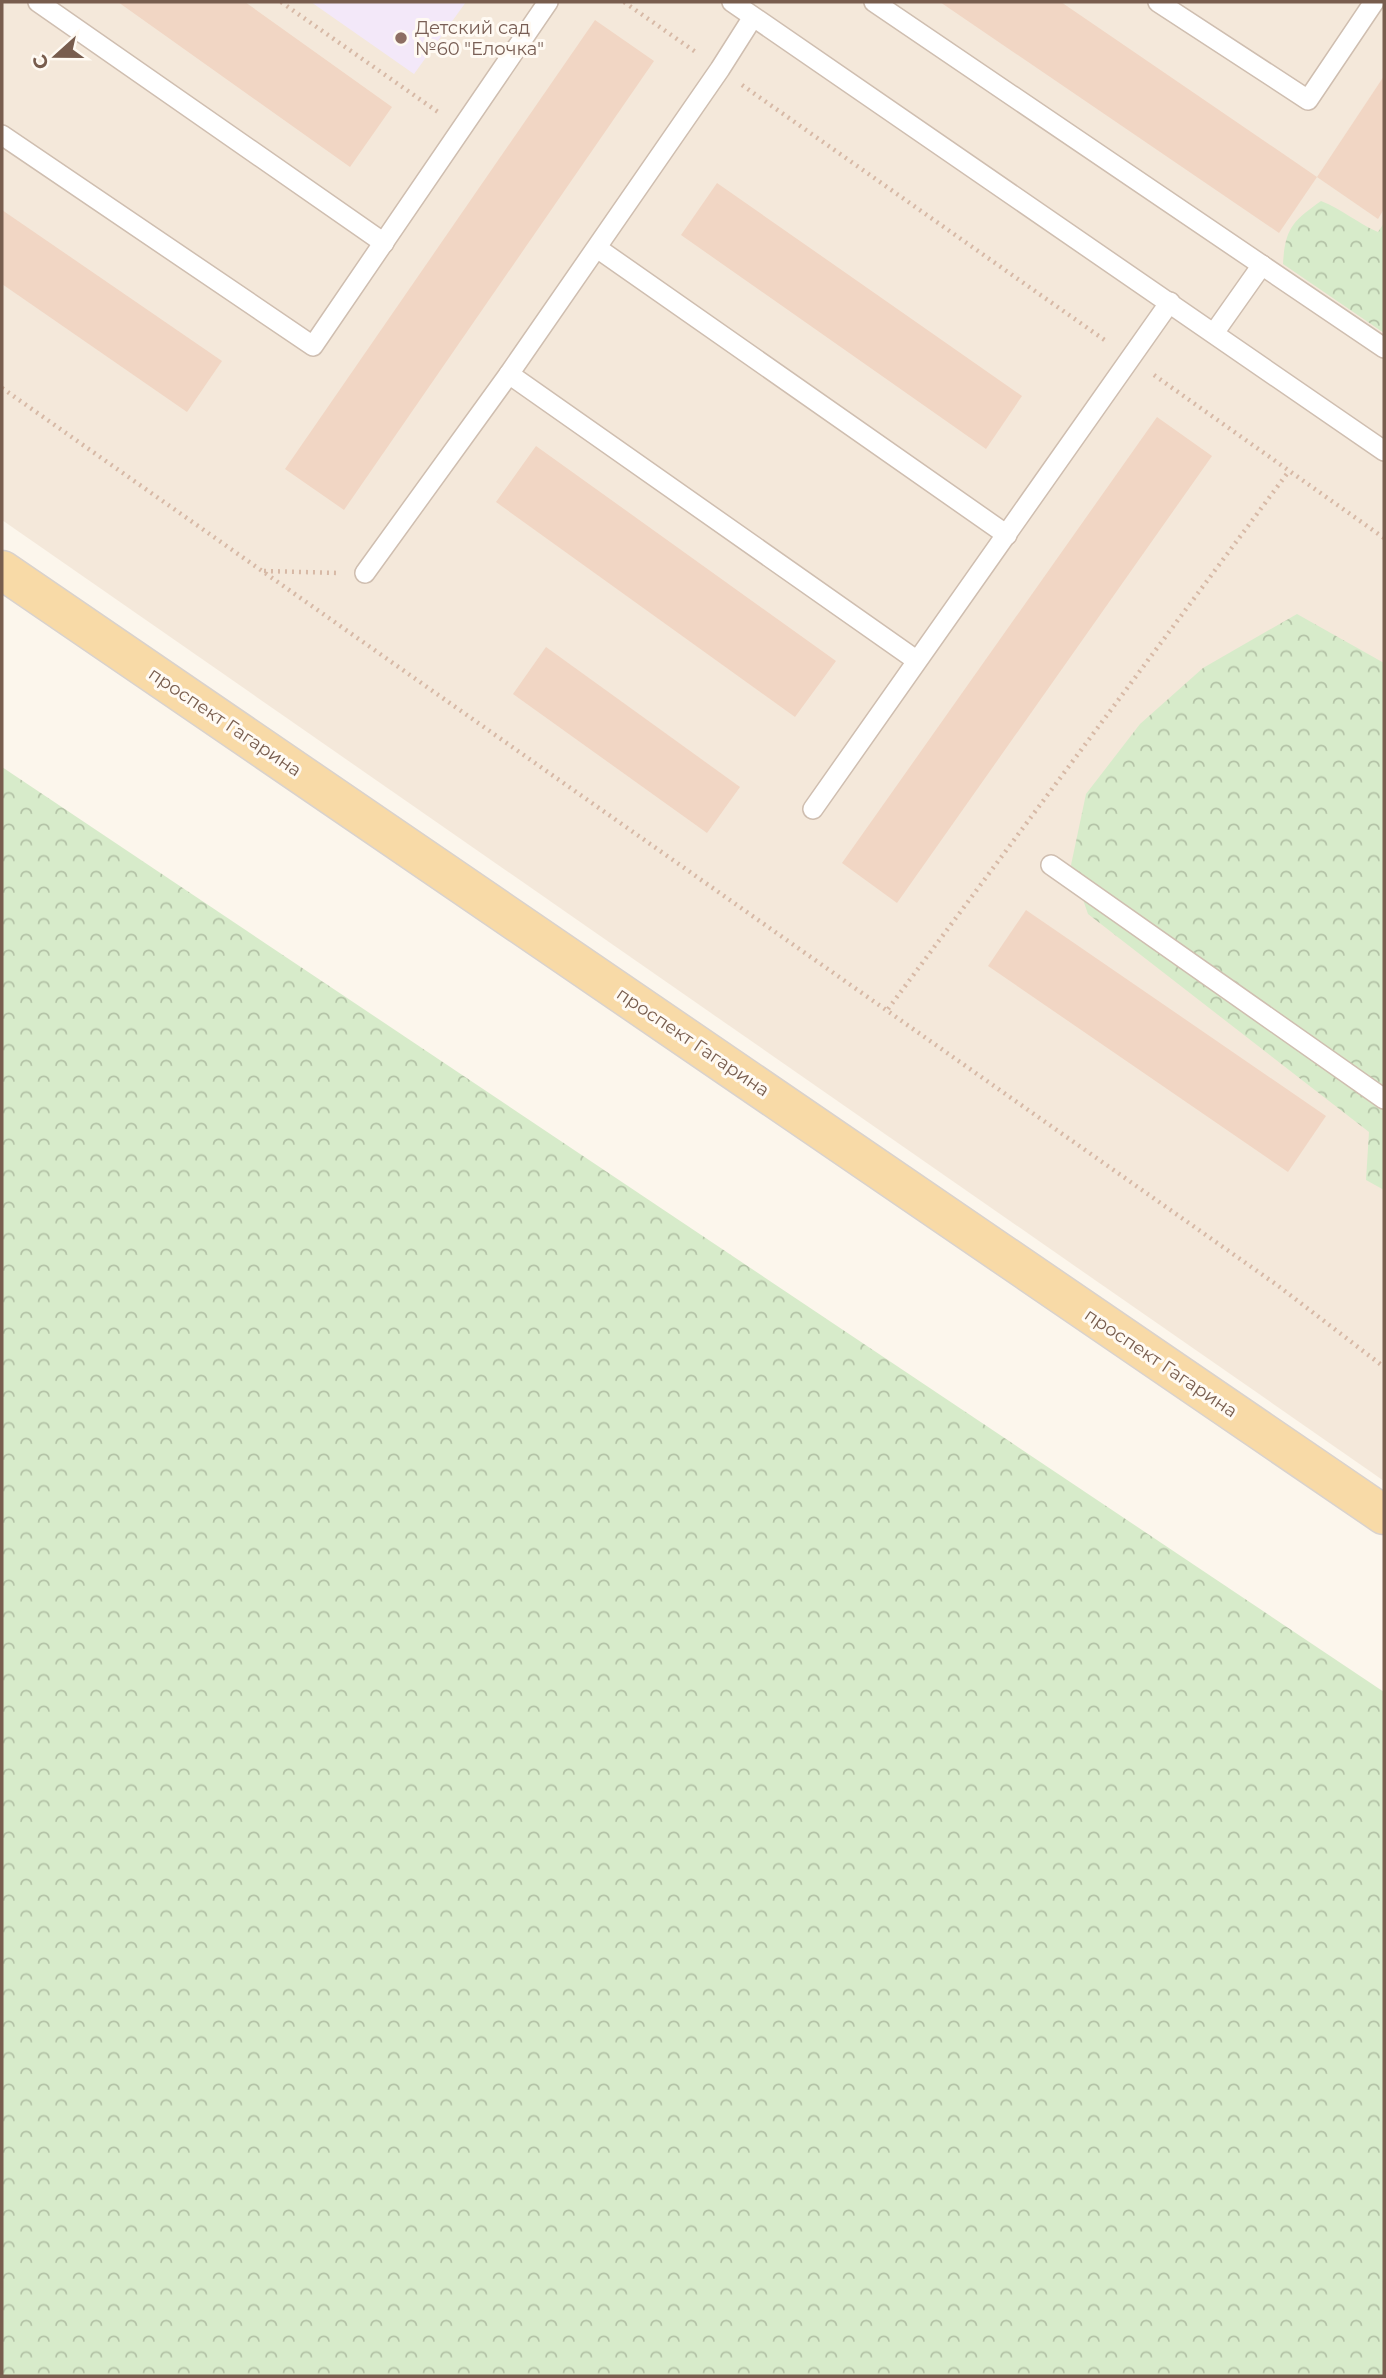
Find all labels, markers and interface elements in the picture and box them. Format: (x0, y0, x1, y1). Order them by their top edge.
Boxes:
place label: Детский сад №60 "Елочка" (415, 17, 544, 60)
north arrow (21, 21, 91, 91)
marker: Детский сад №60 "Елочка" (393, 30, 409, 46)
text: С (27, 51, 54, 72)
street label: проспект Гагарина (144, 663, 306, 781)
street label: проспект Гагарина (612, 983, 774, 1101)
street label: проспект Гагарина (1080, 1304, 1242, 1422)

